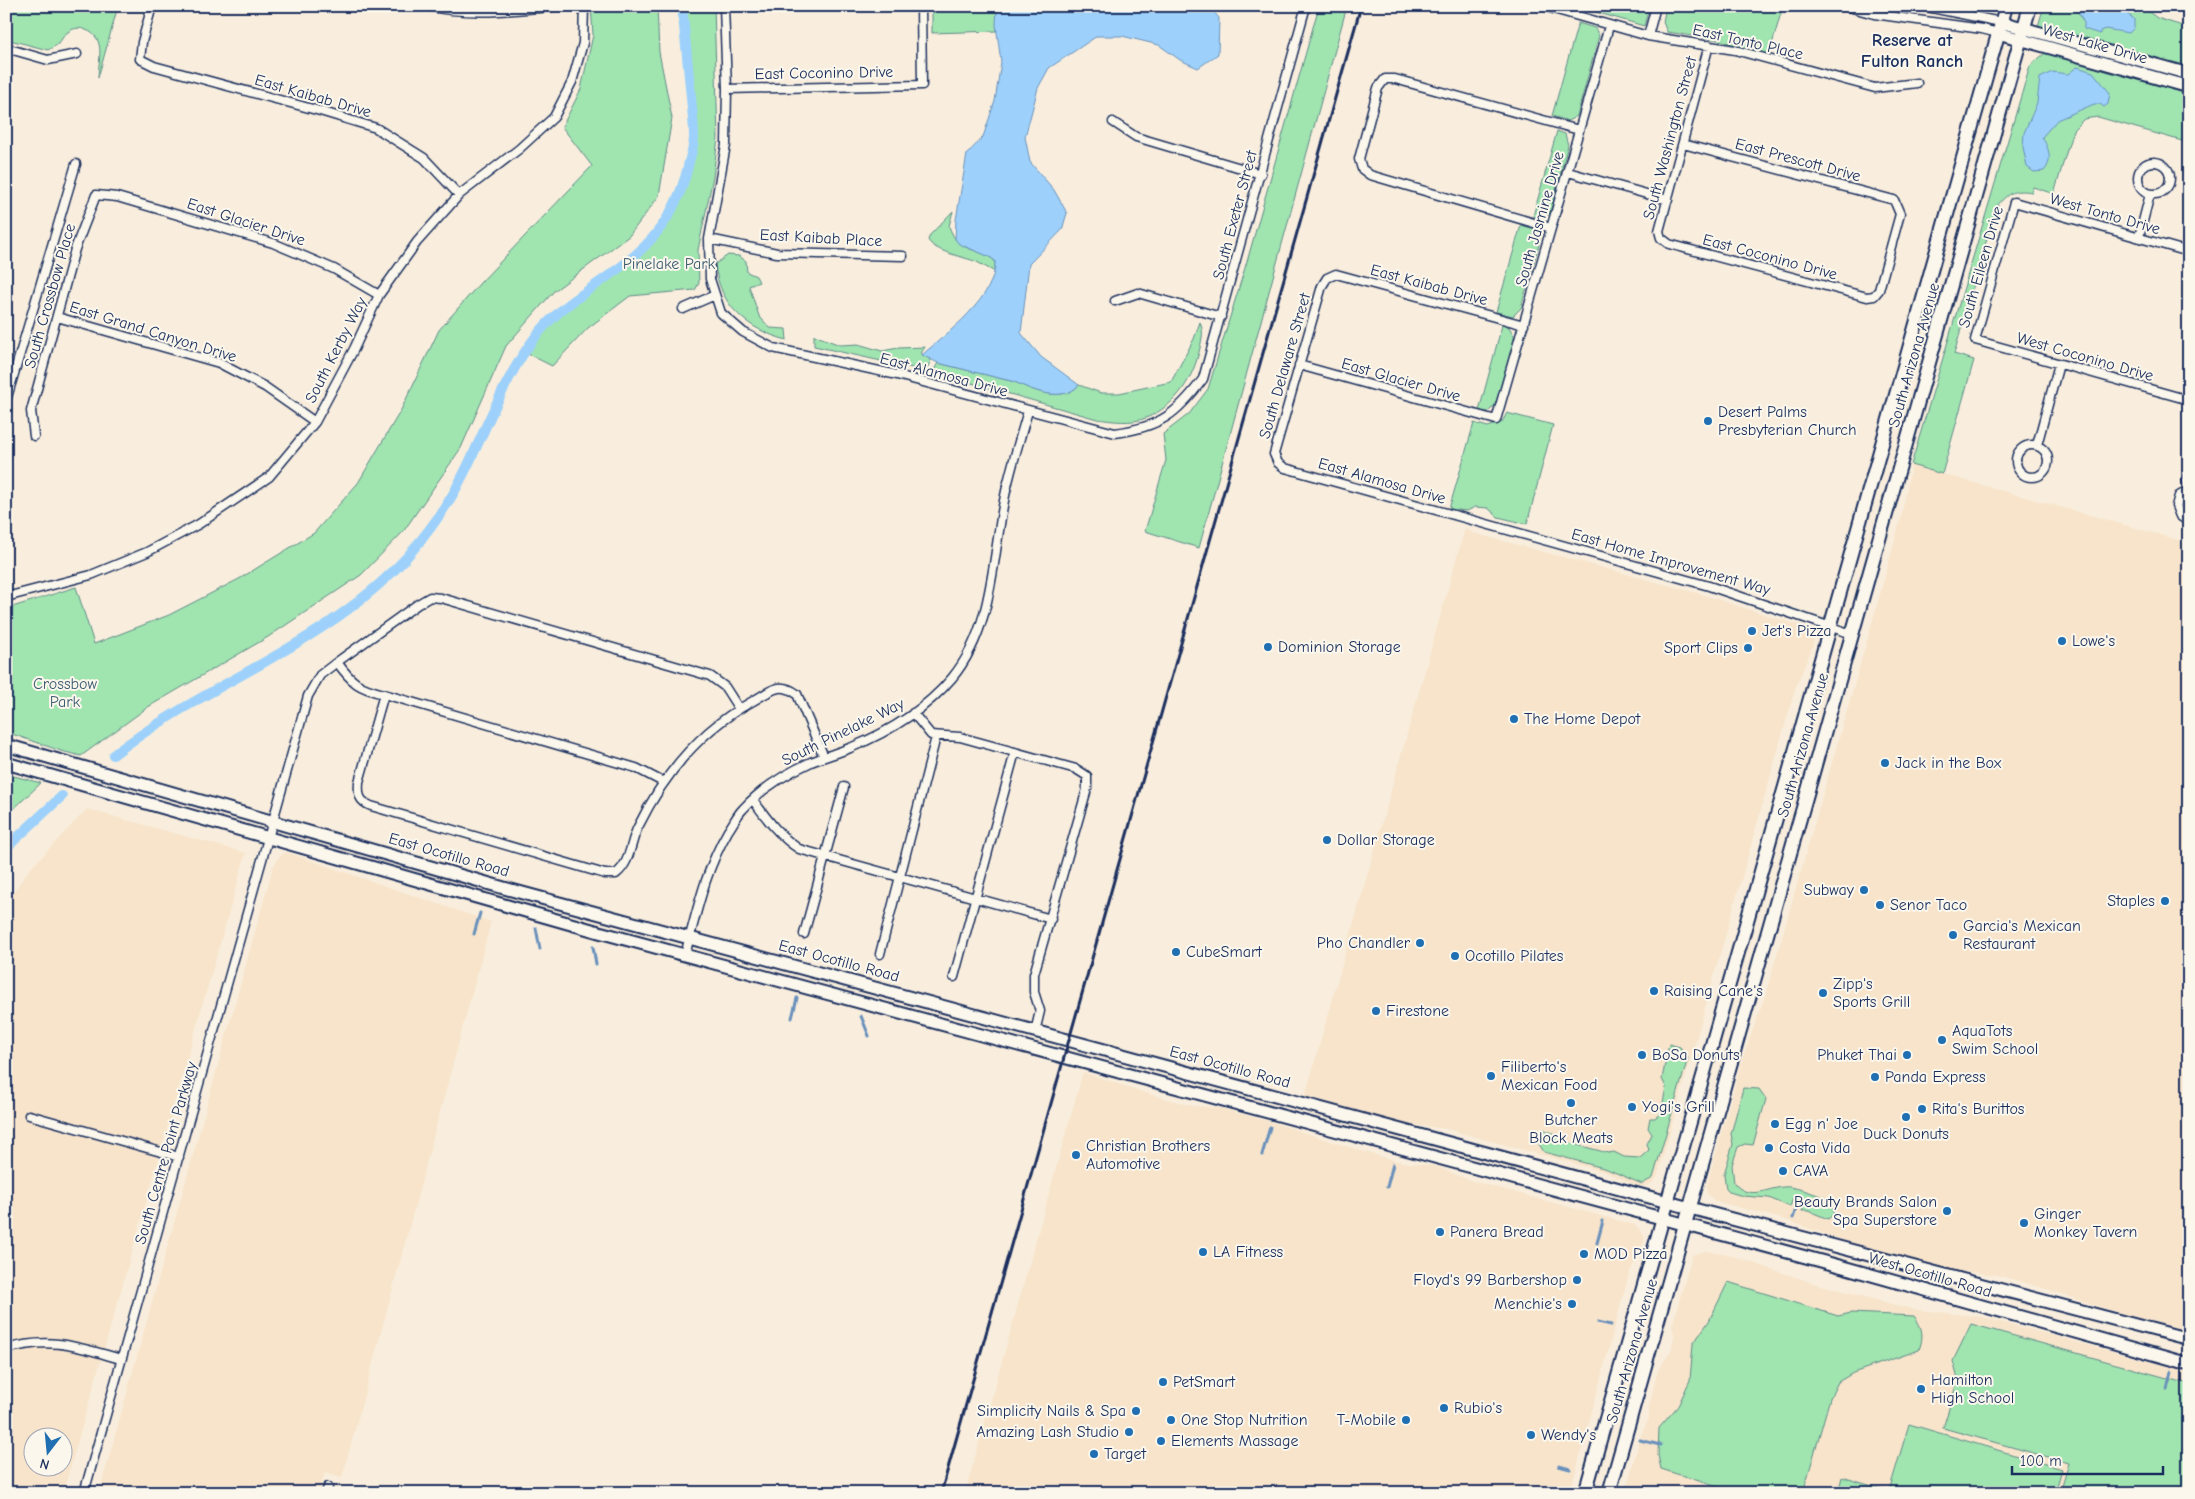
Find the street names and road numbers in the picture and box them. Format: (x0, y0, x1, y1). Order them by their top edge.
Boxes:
street label: West Lake Drive (2040, 20, 2150, 68)
street label: East Tonto Place (1691, 21, 1805, 63)
street label: South Washington Street (1640, 54, 1701, 221)
street label: East Coconino Drive (755, 63, 893, 83)
street label: East Kaibab Drive (253, 71, 373, 121)
street label: East Prescott Drive (1733, 135, 1863, 185)
street label: South Exeter Street (1209, 148, 1261, 281)
street label: South Jasmine Drive (1512, 149, 1568, 289)
street label: West Tonto Drive (2048, 190, 2162, 238)
street label: East Glacier Drive (185, 194, 307, 250)
street label: South Eileen Drive (1955, 204, 2007, 330)
street label: South Crossbow Place (21, 222, 79, 370)
street label: East Kaibab Place (759, 226, 883, 250)
street label: East Coconino Drive (1701, 230, 1839, 284)
street label: East Kaibab Drive (1368, 261, 1490, 309)
street label: South Arizona Avenue (1885, 281, 1943, 429)
street label: South Delaware Street (1256, 291, 1315, 441)
street label: South Kerby Way (302, 293, 371, 406)
street label: East Grand Canyon Drive (67, 298, 239, 366)
street label: West Coconino Drive (2015, 329, 2155, 385)
street label: East Alamosa Drive (878, 349, 1010, 401)
street label: East Glacier Drive (1339, 354, 1463, 406)
street label: East Alamosa Drive (1316, 454, 1448, 508)
street label: East Home Improvement Way (1569, 525, 1773, 599)
street label: South Arizona Avenue (1774, 671, 1832, 819)
street label: South Pinelake Way (779, 694, 908, 769)
street label: East Ocotillo Road (387, 829, 511, 881)
street label: East Ocotillo Road (777, 936, 901, 986)
street label: East Ocotillo Road (1168, 1042, 1292, 1092)
street label: South Centre Point Parkway (131, 1059, 201, 1246)
street label: West Ocotillo Road (1866, 1249, 1994, 1301)
street label: South Arizona Avenue (1603, 1277, 1661, 1425)

